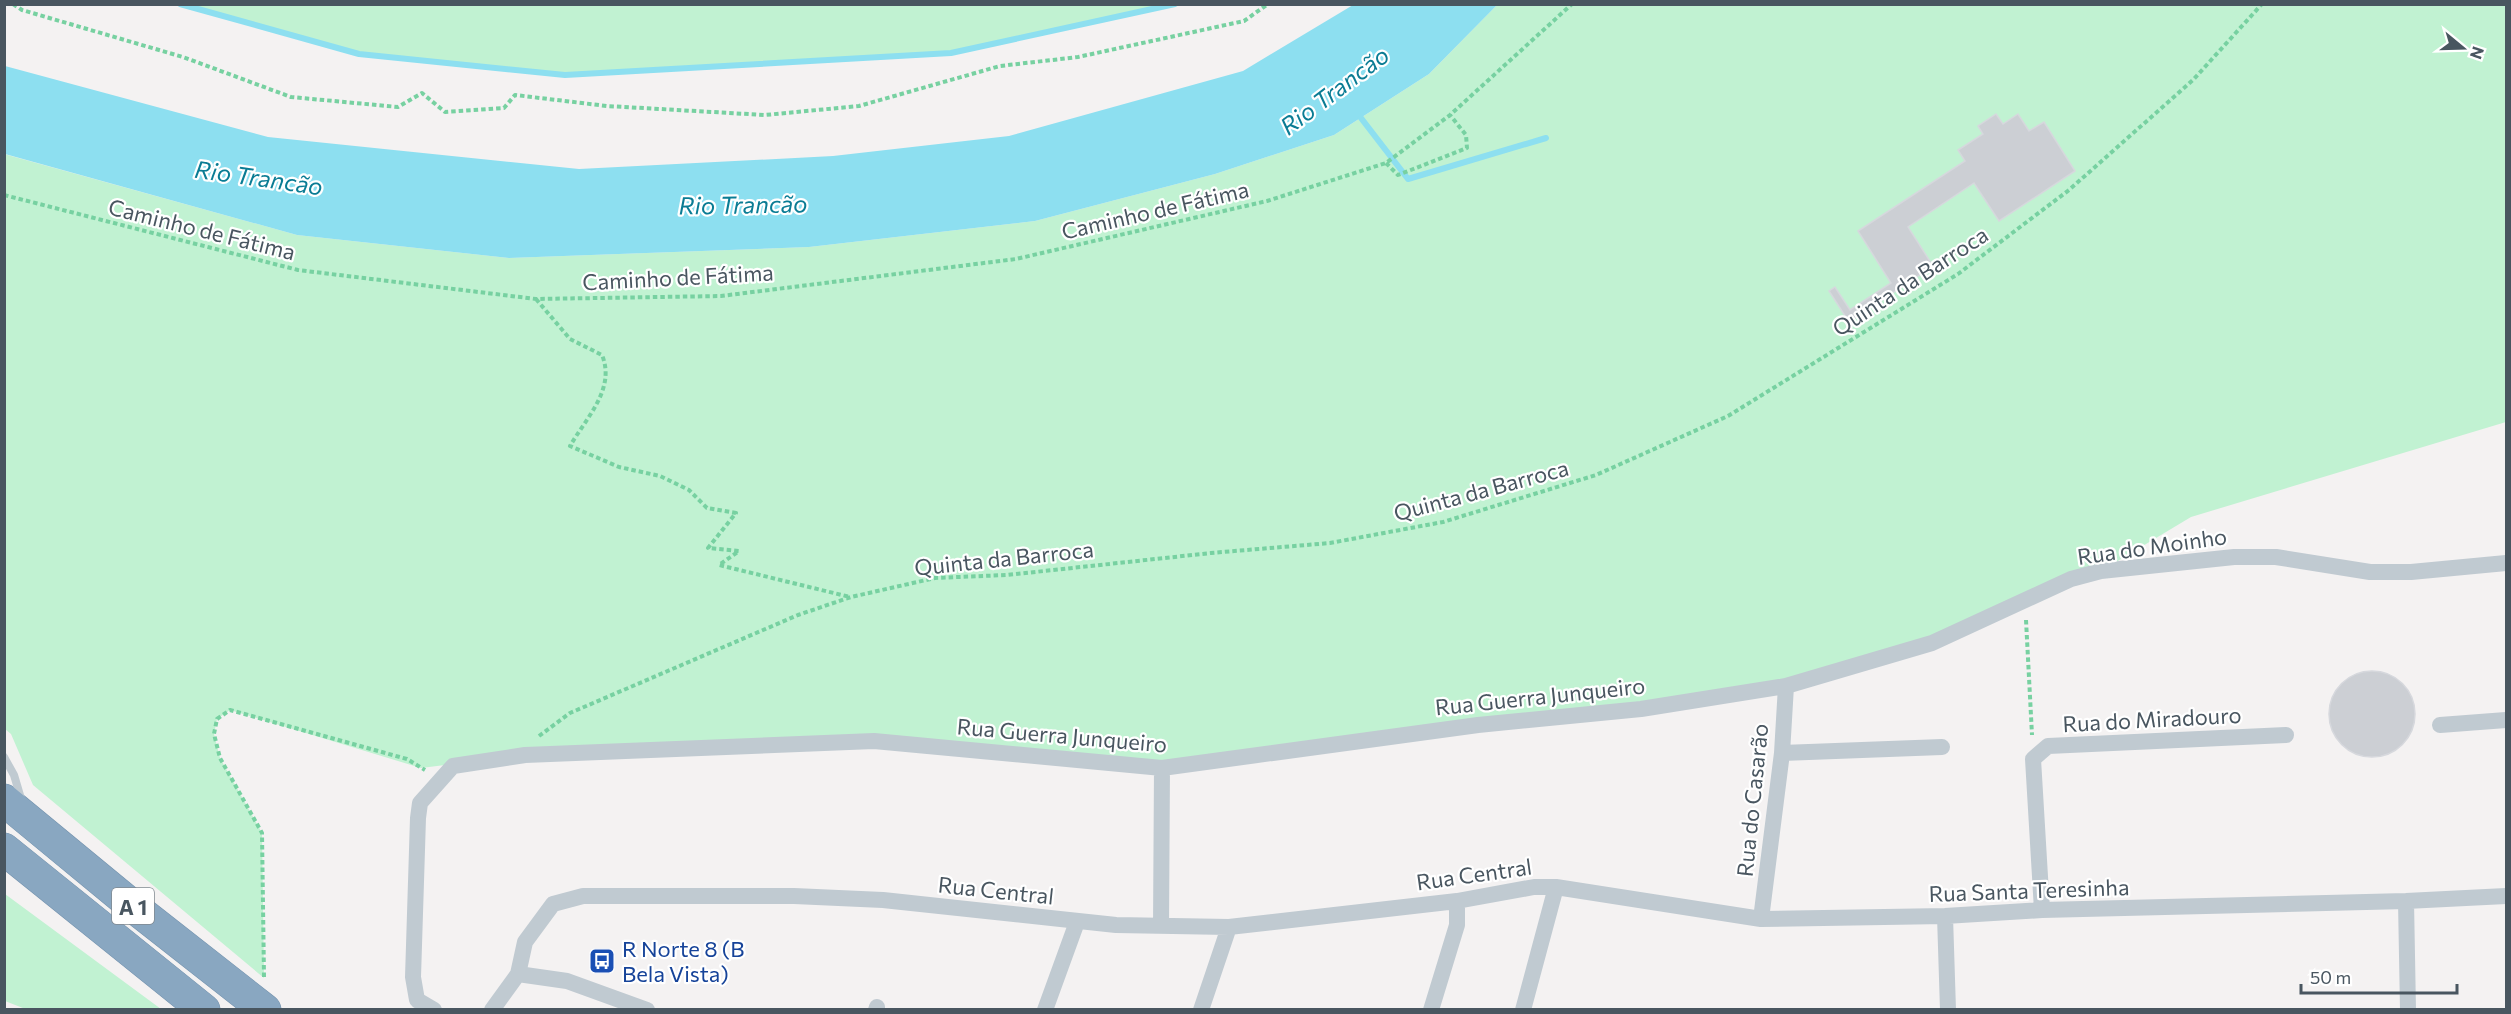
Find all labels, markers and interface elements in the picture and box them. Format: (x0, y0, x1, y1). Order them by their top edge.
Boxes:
north arrow (2433, 18, 2493, 78)
water label: Rio Trancão (1274, 40, 1394, 140)
text: N (2467, 44, 2489, 62)
water label: Rio Trancão (193, 154, 325, 200)
street label: Caminho de Fátima (1059, 175, 1251, 245)
water label: Rio Trancão (678, 188, 808, 220)
street label: Caminho de Fátima (106, 193, 298, 265)
street label: Quinta da Barroca (1827, 221, 1993, 341)
street label: Caminho de Fátima (582, 259, 774, 295)
street label: Quinta da Barroca (1391, 454, 1571, 526)
street label: Rua do Moinho (2075, 522, 2229, 570)
street label: Quinta da Barroca (913, 535, 1095, 581)
street label: Rua Guerra Junqueiro (1434, 672, 1646, 720)
street label: Rua do Miradouro (2062, 701, 2242, 737)
street label: Rua Guerra Junqueiro (956, 712, 1168, 758)
street label: Rua do Casarão (1731, 722, 1773, 878)
street label: Rua Central (1414, 853, 1534, 895)
street label: Rua Central (937, 870, 1055, 910)
street label: Rua Santa Teresinha (1928, 873, 2130, 907)
road number: A 1 (112, 888, 154, 924)
place label: R Norte 8 (B Bela Vista) (622, 935, 744, 987)
bus stop icon: R Norte 8 (B Bela Vista) (587, 946, 617, 976)
scale bar (2301, 957, 2457, 995)
text: 50 m (2310, 966, 2351, 988)

